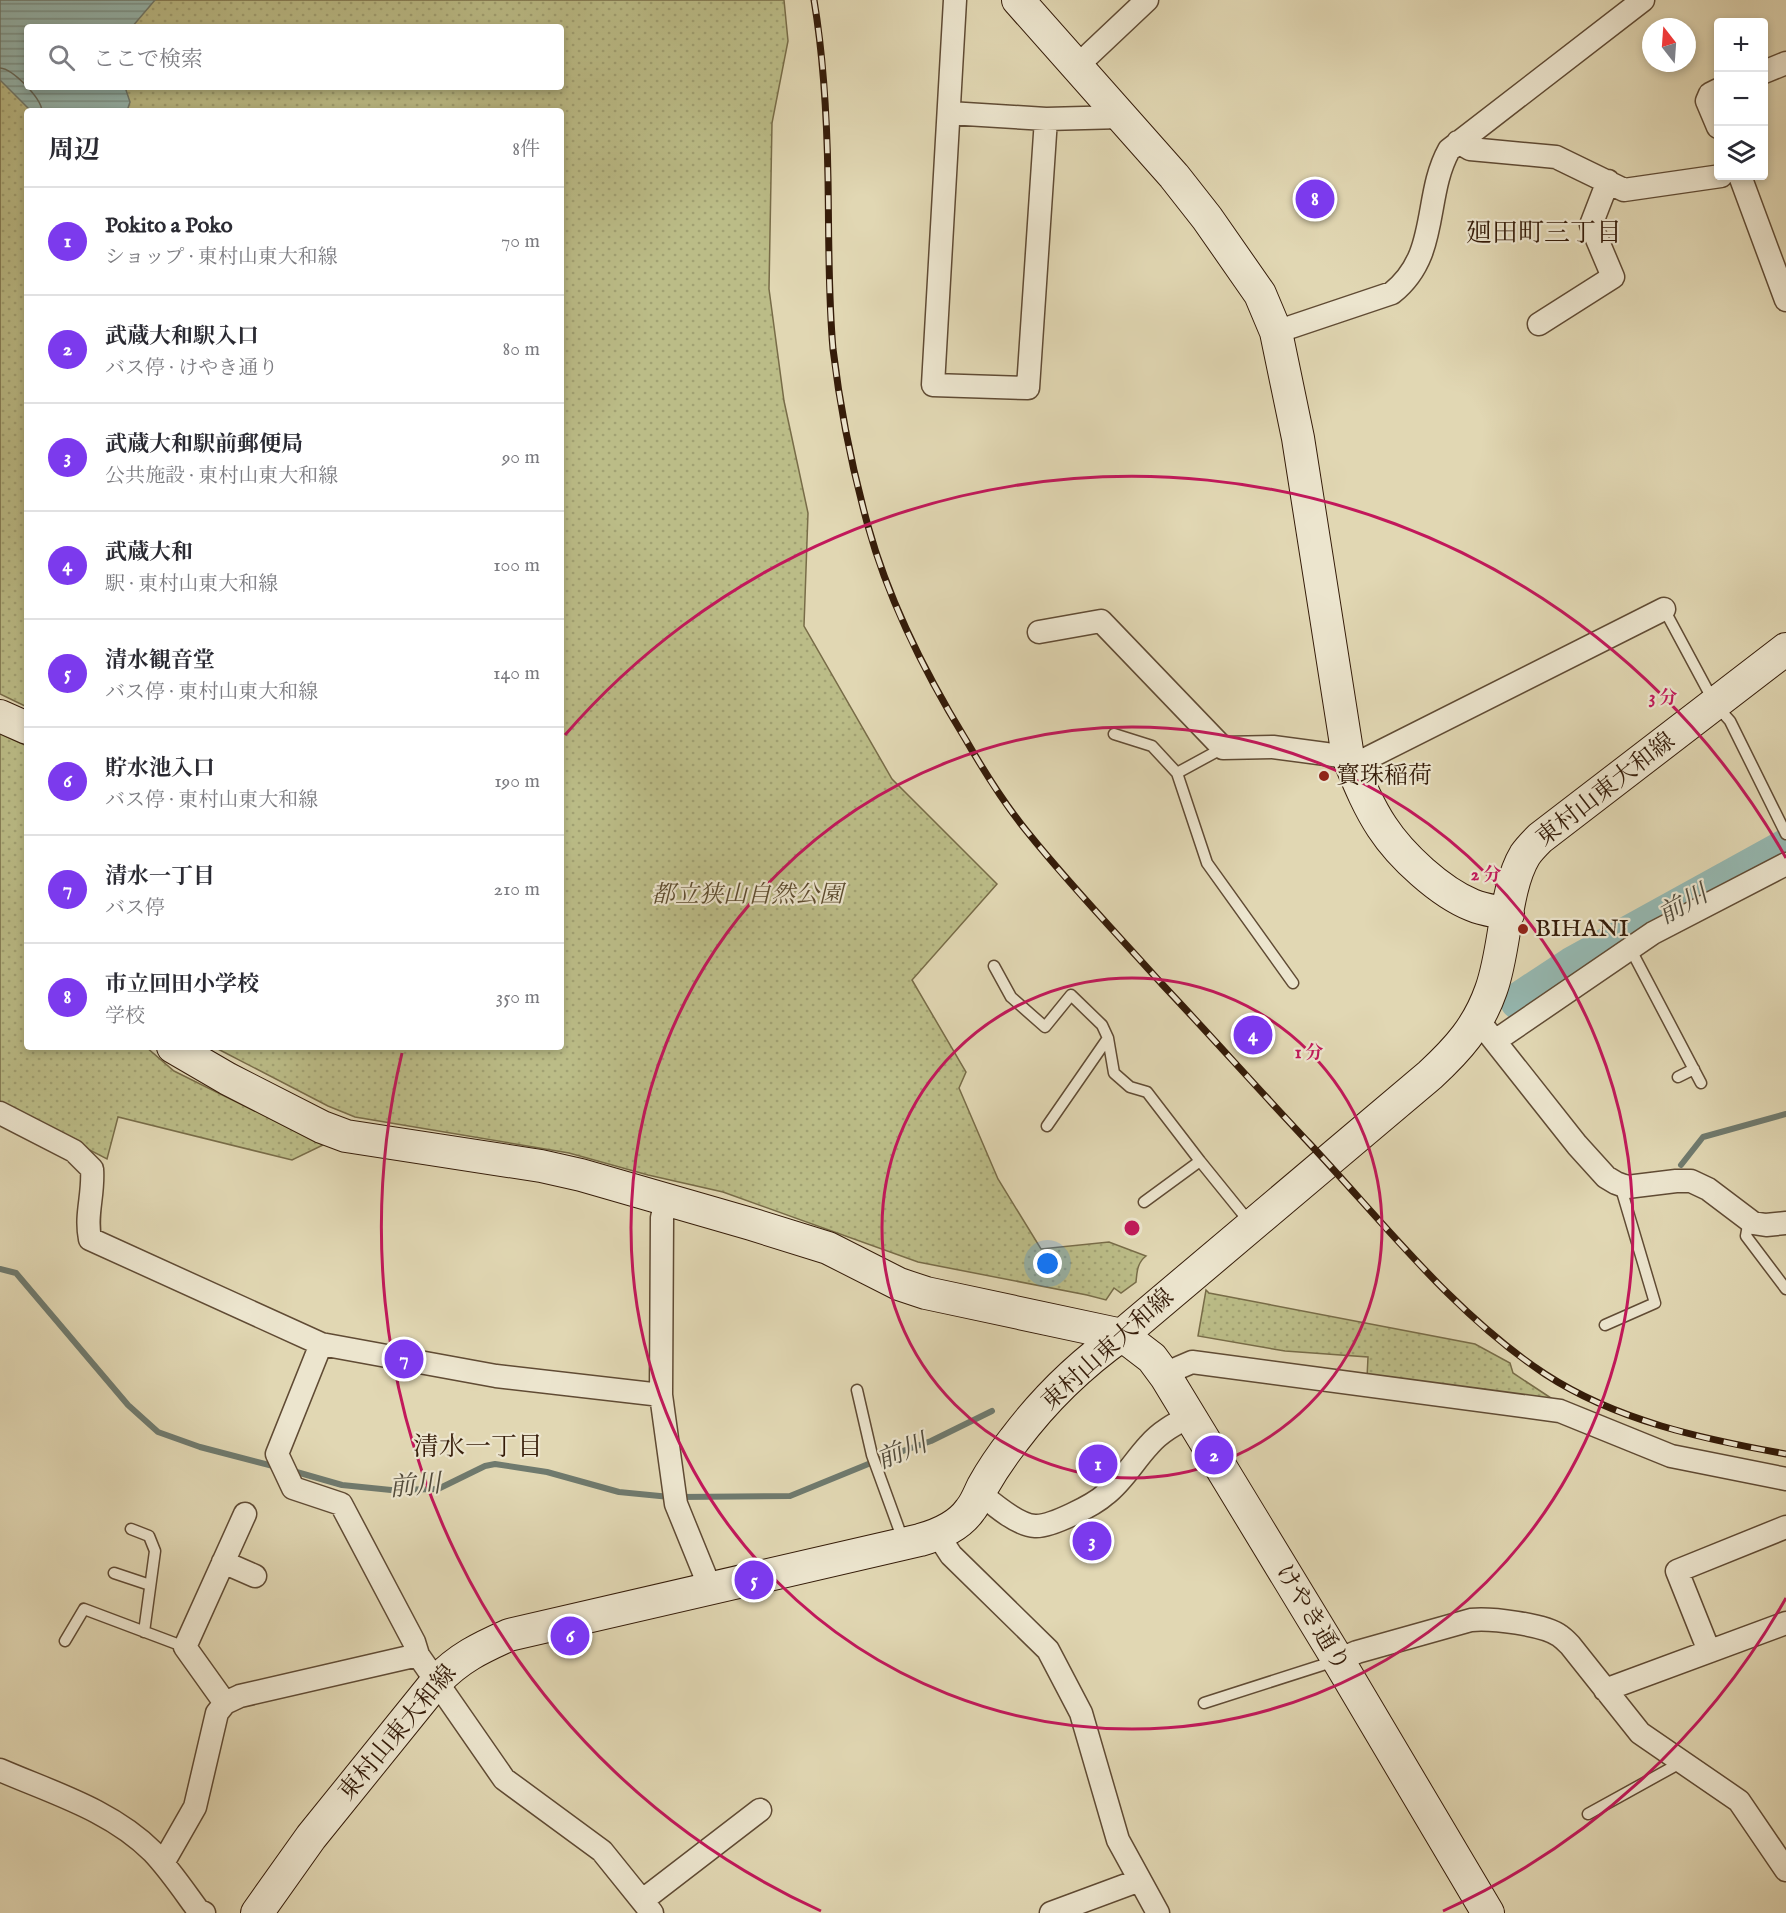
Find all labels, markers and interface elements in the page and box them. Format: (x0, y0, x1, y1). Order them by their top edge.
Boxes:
north arrow (1642, 18, 1696, 72)
map controls (1714, 18, 1768, 180)
button: + (1714, 18, 1768, 72)
search box (24, 24, 564, 90)
icon: search (45, 41, 78, 74)
text: ここで検索 (93, 46, 203, 74)
button: − (1714, 72, 1768, 126)
button: layers (1714, 126, 1768, 180)
text: 周辺 (48, 134, 100, 167)
text: 8件 (512, 137, 540, 162)
pin: 8 (1296, 176, 1334, 222)
text: Pokito a Poko (105, 212, 233, 240)
district label: 廻田町三丁目 (1466, 217, 1622, 250)
text: 1 (64, 229, 71, 254)
text: 70 m (501, 229, 540, 254)
text: ショップ · 東村山東大和線 (105, 245, 338, 270)
text: 武蔵大和駅入口 (105, 323, 259, 351)
text: 2 (63, 337, 72, 362)
text: 80 m (503, 337, 540, 362)
text: バス停 · けやき通り (105, 356, 278, 381)
text: 武蔵大和駅前郵便局 (105, 431, 303, 459)
text: 3 (64, 445, 71, 470)
text: 90 m (502, 445, 540, 470)
text: 公共施設 · 東村山東大和線 (105, 464, 338, 489)
text: 武蔵大和 (105, 539, 193, 567)
text: 4 (63, 553, 72, 578)
text: 100 m (493, 553, 540, 578)
text: 駅 · 東村山東大和線 (105, 572, 278, 597)
text: 清水観音堂 (105, 647, 215, 675)
text: 5 (64, 661, 71, 686)
text: 140 m (493, 661, 540, 686)
text: バス停 · 東村山東大和線 (105, 680, 318, 705)
text: 3 分 (1649, 687, 1677, 710)
street label: 東村山東大和線 (1530, 726, 1682, 854)
text: 貯水池入口 (105, 755, 215, 783)
place label: 寳珠稲荷 (1336, 761, 1432, 792)
text: 6 (63, 769, 72, 794)
text: 190 m (494, 769, 540, 794)
marker: 寳珠稲荷 (1317, 769, 1331, 783)
text: バス停 · 東村山東大和線 (105, 788, 318, 813)
text: 清水一丁目 (105, 863, 215, 891)
text: 2 分 (1471, 864, 1501, 887)
text: 7 (63, 877, 72, 902)
text: 210 m (494, 877, 540, 902)
water label: 前川 (1652, 877, 1716, 932)
park label: 都立狭山自然公園 (651, 880, 847, 911)
text: バス停 (105, 896, 165, 921)
place label: BIHANI (1535, 914, 1629, 945)
marker: BIHANI (1516, 922, 1530, 936)
text: 市立回田小学校 (105, 971, 259, 999)
text: 8 (64, 985, 71, 1010)
text: 350 m (496, 985, 540, 1010)
text: 学校 (105, 1004, 145, 1029)
pin: 4 (1234, 1012, 1272, 1058)
text: 1 分 (1295, 1042, 1323, 1065)
centre of rings (1122, 1218, 1142, 1238)
your location (1033, 1249, 1062, 1278)
street label: 東村山東大和線 (1035, 1282, 1181, 1418)
pin: 7 (384, 1336, 424, 1382)
water label: 前川 (872, 1426, 935, 1477)
district label: 清水一丁目 (413, 1431, 543, 1464)
pin: 2 (1194, 1432, 1234, 1478)
pin: 1 (1078, 1442, 1118, 1486)
water label: 前川 (388, 1467, 445, 1505)
pin: 3 (1072, 1518, 1112, 1564)
pin: 5 (734, 1558, 774, 1602)
street label: けやき通り (1268, 1559, 1356, 1677)
pin: 6 (550, 1614, 590, 1658)
street label: 東村山東大和線 (332, 1659, 464, 1807)

